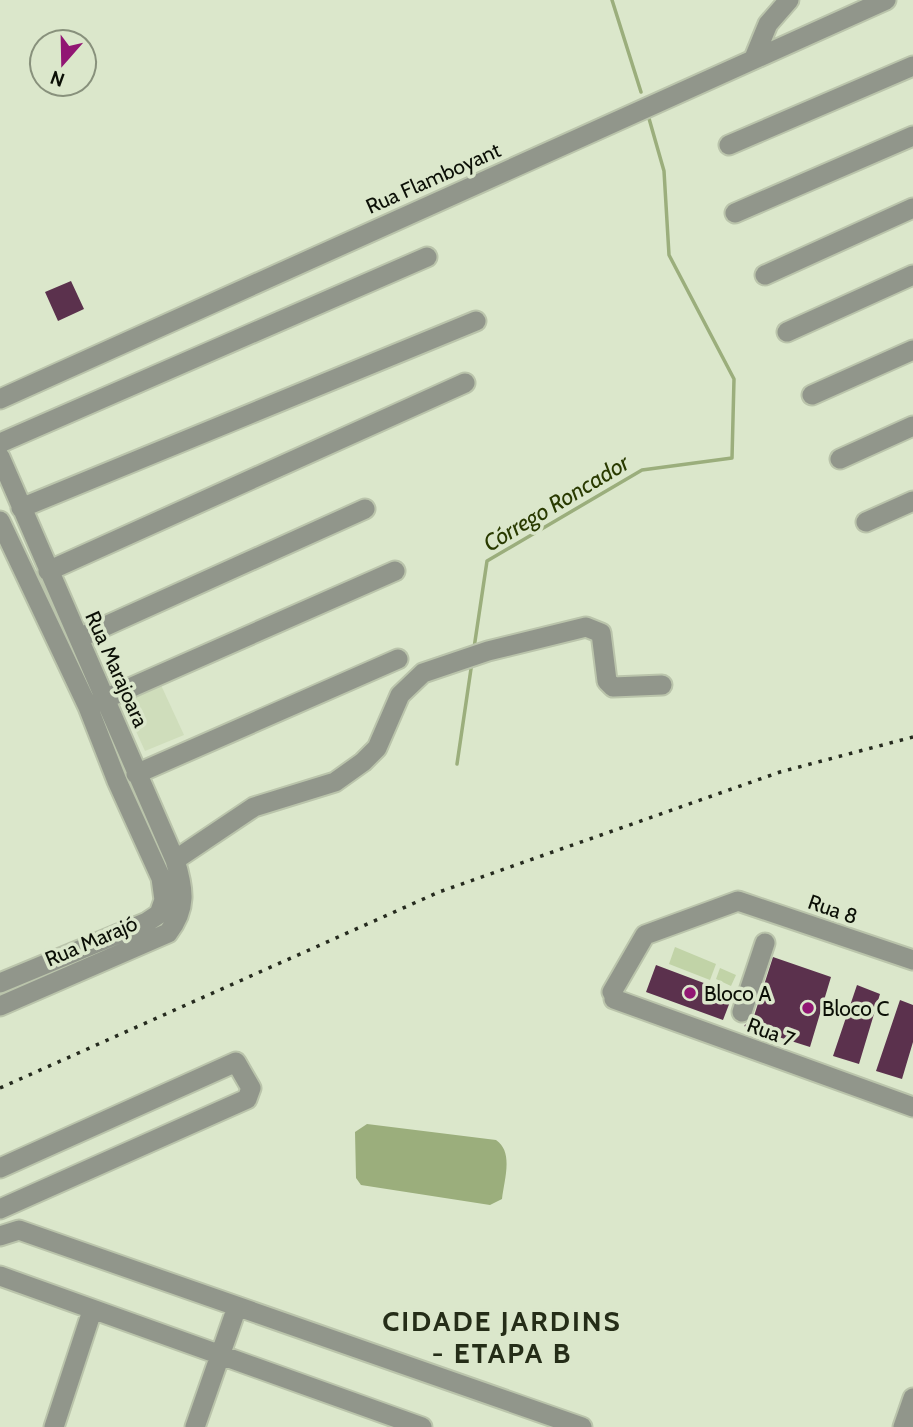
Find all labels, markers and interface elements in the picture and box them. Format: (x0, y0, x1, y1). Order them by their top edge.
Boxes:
north arrow (28, 28, 98, 98)
text: N (47, 65, 68, 92)
street label: Rua Flamboyant (362, 137, 504, 219)
water label: Córrego Roncador (478, 448, 635, 557)
street label: Rua Marajoara (79, 607, 154, 731)
street label: Rua 8 (805, 889, 861, 929)
street label: Rua Marajó (41, 910, 141, 973)
place label: Bloco A (704, 981, 771, 1006)
marker: Bloco A (682, 985, 698, 1001)
place label: Bloco C (822, 996, 889, 1021)
marker: Bloco C (800, 1000, 816, 1016)
street label: Rua 7 (744, 1012, 799, 1052)
district label: CIDADE JARDINS - ETAPA B (382, 1304, 622, 1370)

